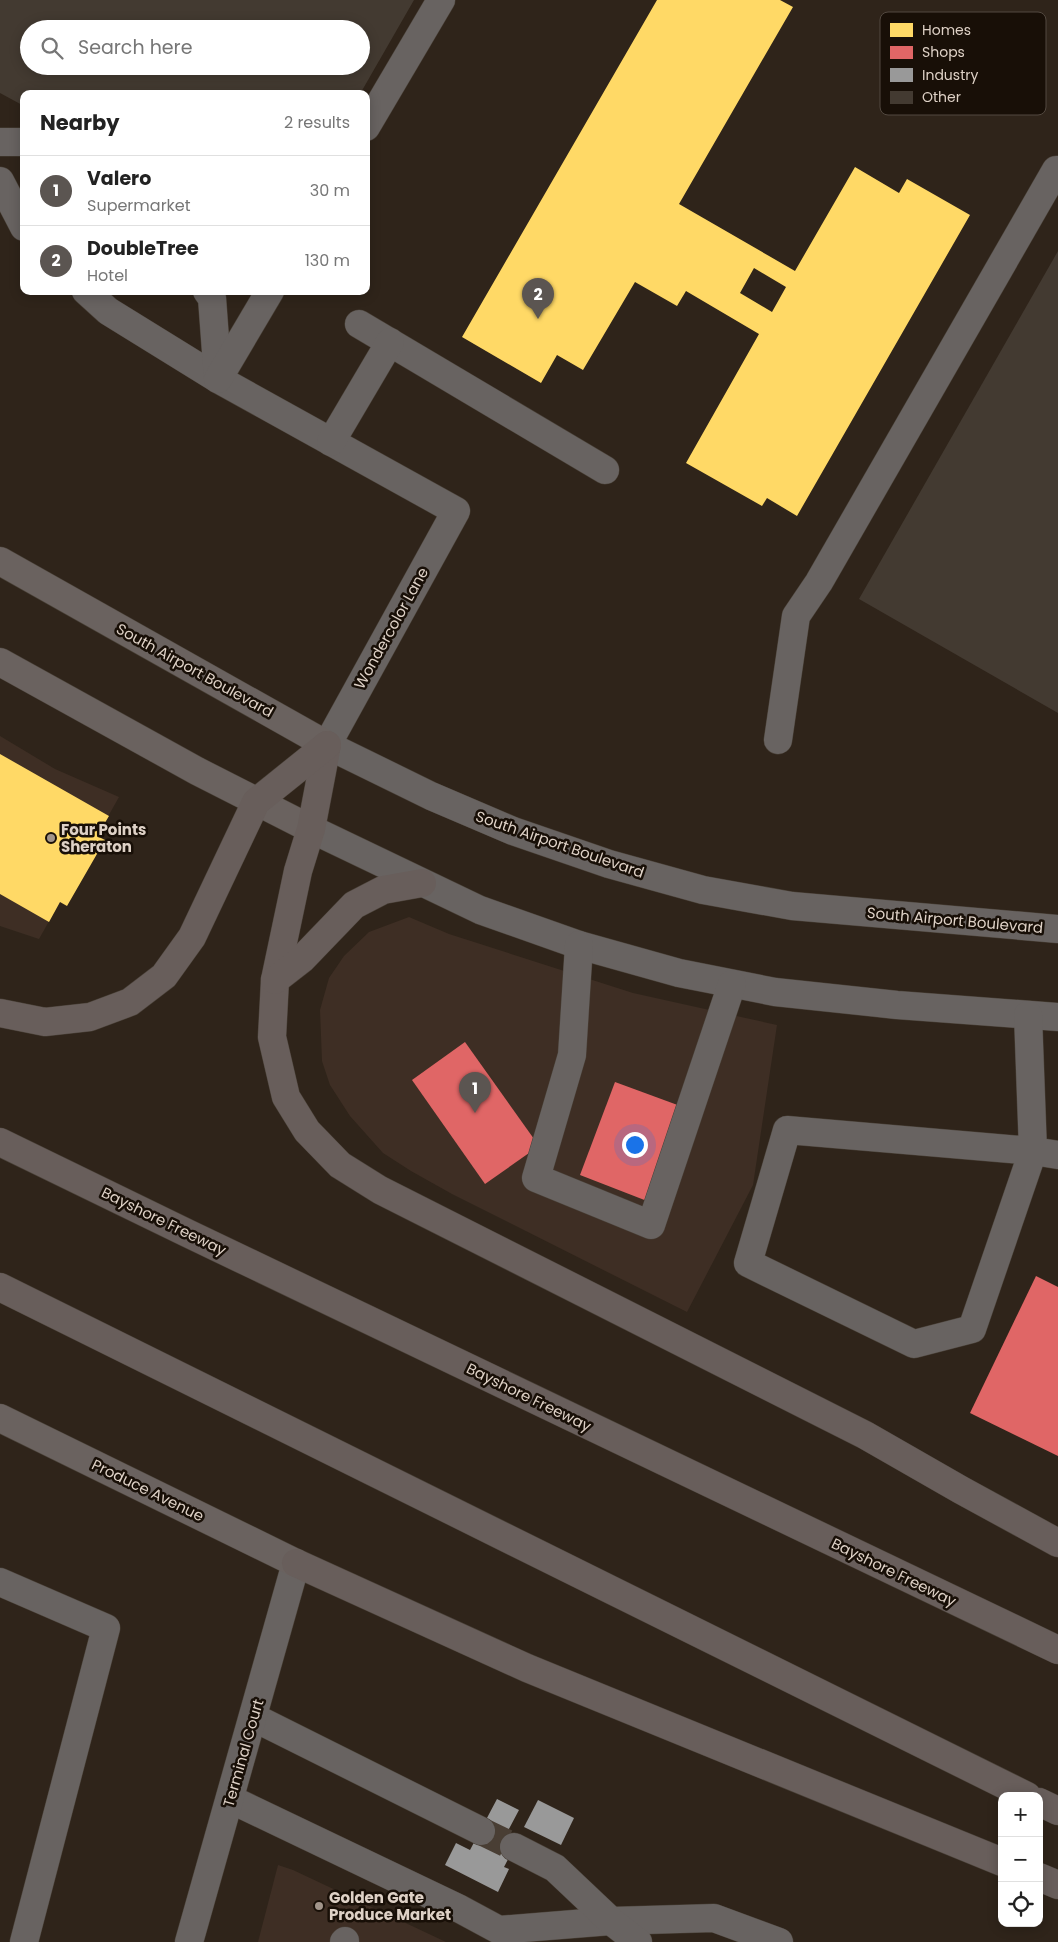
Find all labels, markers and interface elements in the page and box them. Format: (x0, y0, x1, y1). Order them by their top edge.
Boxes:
legend (880, 12, 1046, 115)
search box (20, 20, 370, 75)
text: Homes (922, 20, 971, 40)
icon: search (38, 34, 66, 62)
text: Search here (78, 34, 192, 61)
text: Shops (922, 42, 965, 62)
text: Industry (922, 65, 978, 85)
text: Other (922, 87, 961, 107)
text: Nearby (40, 108, 120, 137)
text: 2 results (284, 111, 350, 134)
text: Valero (87, 165, 151, 192)
text: 1 (53, 179, 59, 202)
text: 30 m (310, 179, 350, 202)
text: Supermarket (87, 194, 191, 217)
text: DoubleTree (87, 235, 199, 262)
text: 2 (51, 249, 61, 272)
text: 130 m (305, 249, 350, 272)
text: Hotel (87, 264, 128, 287)
pin: 2 (522, 278, 554, 319)
street label: Wondercolor Lane (349, 563, 433, 693)
street label: South Airport Boulevard (113, 618, 277, 722)
street label: South Airport Boulevard (473, 805, 647, 883)
place label: Four Points Sheraton (61, 819, 146, 857)
marker: Four Points Sheraton (45, 832, 57, 844)
street label: South Airport Boulevard (866, 902, 1044, 938)
pin: 1 (459, 1072, 491, 1113)
your location (622, 1132, 648, 1158)
street label: Bayshore Freeway (98, 1182, 230, 1261)
street label: Bayshore Freeway (463, 1358, 595, 1437)
street label: Produce Avenue (88, 1454, 208, 1526)
street label: Bayshore Freeway (828, 1533, 960, 1612)
street label: Terminal Court (218, 1697, 268, 1809)
map controls (998, 1792, 1043, 1927)
button: + (998, 1792, 1043, 1837)
button: − (998, 1837, 1043, 1882)
button: locate (998, 1882, 1043, 1927)
place label: Golden Gate Produce Market (329, 1887, 451, 1925)
marker: Golden Gate Produce Market (313, 1900, 325, 1912)

